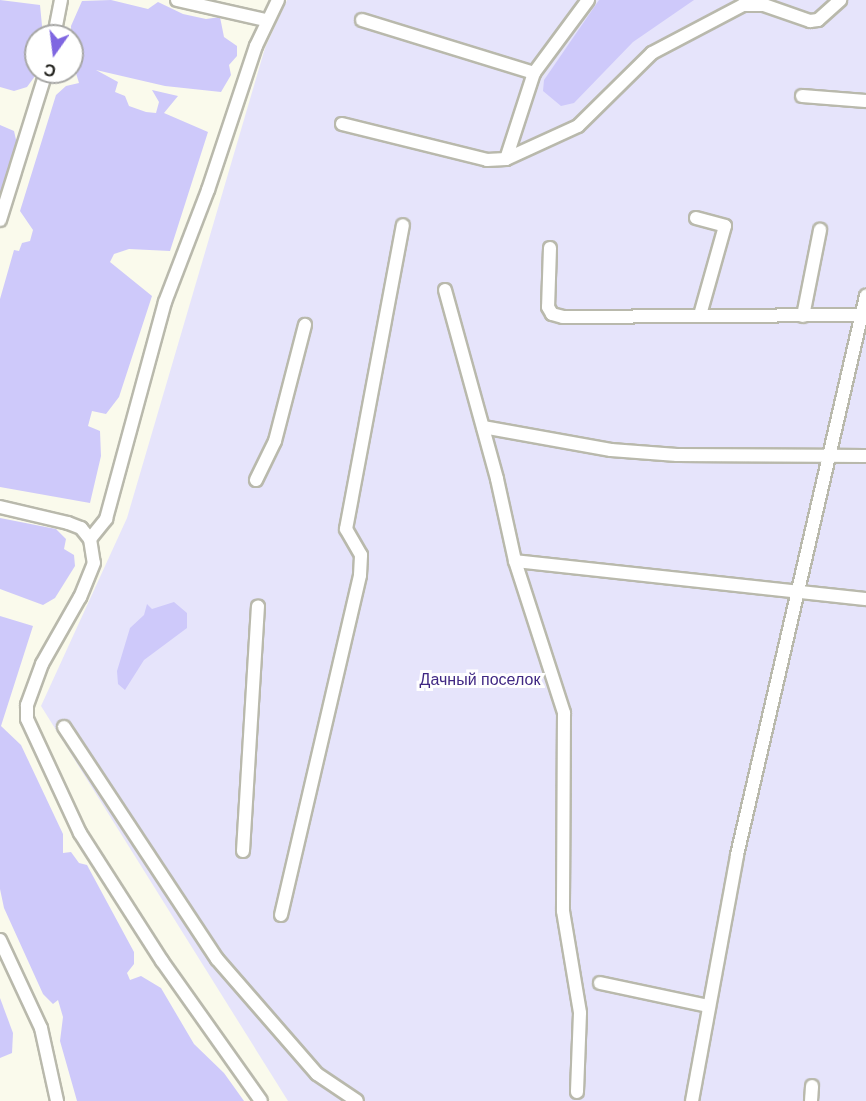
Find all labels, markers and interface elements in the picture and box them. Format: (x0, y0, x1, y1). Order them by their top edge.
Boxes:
north arrow (24, 24, 84, 84)
text: С (42, 60, 58, 80)
park label: Дачный поселок (420, 670, 540, 690)

